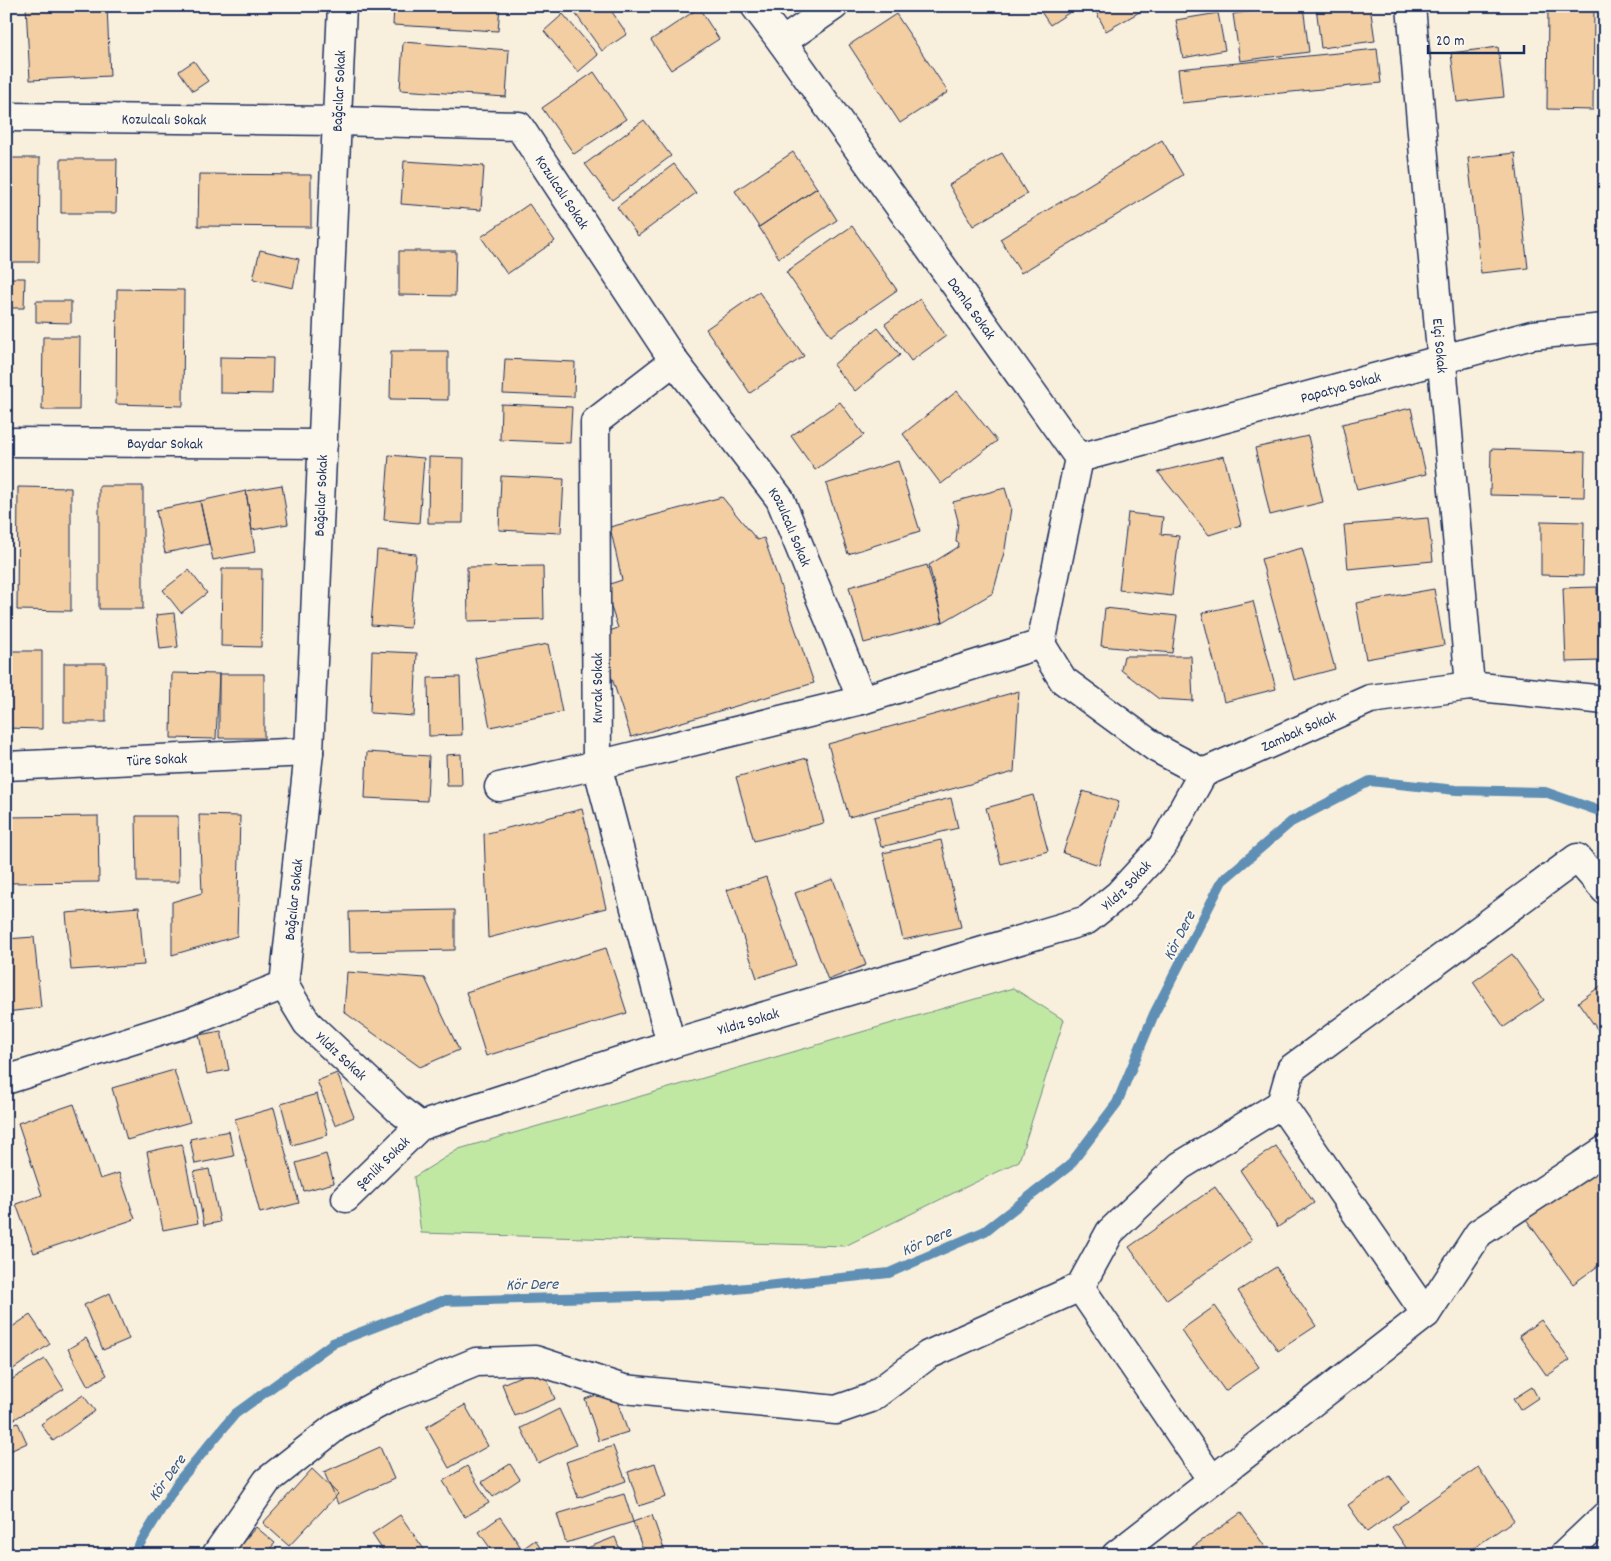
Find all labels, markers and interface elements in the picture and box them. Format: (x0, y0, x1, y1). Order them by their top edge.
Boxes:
scale bar (1428, 22, 1525, 54)
text: 20 m (1436, 31, 1464, 53)
street label: Bağcılar Sokak (327, 50, 353, 132)
street label: Kozulcalı Sokak (121, 109, 207, 132)
street label: Kozulcalı Sokak (528, 151, 593, 234)
street label: Damla Sokak (941, 274, 1000, 345)
street label: Elçi Sokak (1425, 317, 1452, 374)
street label: Papatya Sokak (1298, 367, 1384, 410)
street label: Baydar Sokak (127, 434, 203, 456)
street label: Bağcılar Sokak (310, 454, 335, 537)
street label: Kozulcalı Sokak (762, 483, 815, 570)
street label: Kıvrak Sokak (588, 653, 610, 723)
street label: Zambak Sokak (1258, 706, 1340, 759)
street label: Türe Sokak (126, 749, 188, 773)
street label: Yıldız Sokak (1097, 856, 1158, 917)
street label: Bağcılar Sokak (280, 858, 310, 942)
water label: Kör Dere (1158, 907, 1203, 965)
street label: Yıldız Sokak (715, 1003, 782, 1043)
street label: Yıldız Sokak (310, 1027, 371, 1087)
street label: Şenlik Sokak (352, 1132, 416, 1196)
water label: Kör Dere (898, 1221, 956, 1263)
water label: Kör Dere (506, 1274, 559, 1297)
water label: Kör Dere (143, 1450, 193, 1506)

